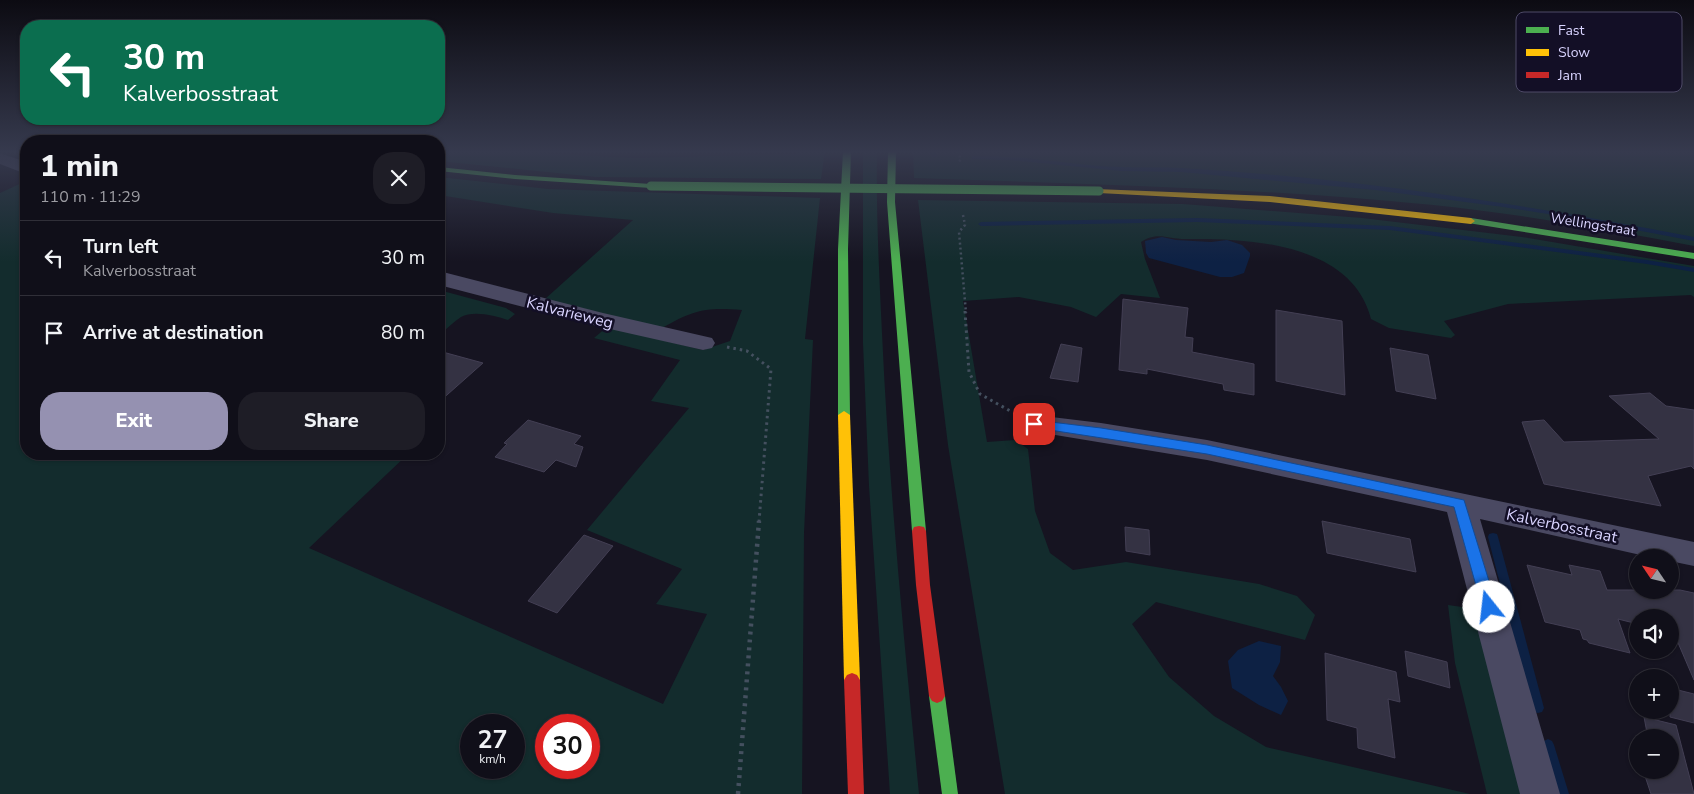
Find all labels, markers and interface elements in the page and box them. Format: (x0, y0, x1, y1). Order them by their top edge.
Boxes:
legend (1516, 12, 1682, 92)
text: Fast (1558, 21, 1584, 40)
text: 30 m (123, 34, 205, 81)
icon: left (40, 40, 105, 105)
text: Slow (1558, 43, 1590, 62)
text: Jam (1557, 66, 1582, 85)
text: Kalverbosstraat (123, 79, 278, 109)
text: 1 min (40, 146, 119, 187)
button: close (373, 152, 425, 204)
text: 110 m · 11:29 (40, 186, 141, 208)
street label: Wellingstraat (1549, 208, 1637, 241)
text: Turn left (83, 234, 158, 260)
icon: left (40, 244, 68, 272)
text: 30 m (381, 245, 425, 271)
text: Kalverbosstraat (83, 260, 196, 282)
street label: Kalvarieweg (524, 292, 615, 334)
icon: arrive (40, 319, 68, 347)
text: Arrive at destination (83, 320, 264, 346)
text: 80 m (381, 320, 425, 346)
button: Exit (40, 392, 228, 450)
button: Share (238, 392, 425, 450)
pin (1013, 403, 1055, 445)
icon: arrive (1020, 410, 1048, 438)
street label: Kalverbosstraat (1504, 503, 1620, 549)
north arrow (1629, 549, 1679, 599)
map controls (1629, 549, 1679, 779)
position arrow (1462, 580, 1514, 632)
button: sound (1629, 609, 1679, 659)
button: + (1629, 669, 1679, 719)
speed limit sign: 30 (535, 714, 600, 779)
text: 27 (477, 723, 508, 757)
button: − (1629, 729, 1679, 779)
text: km/h (479, 751, 506, 767)

